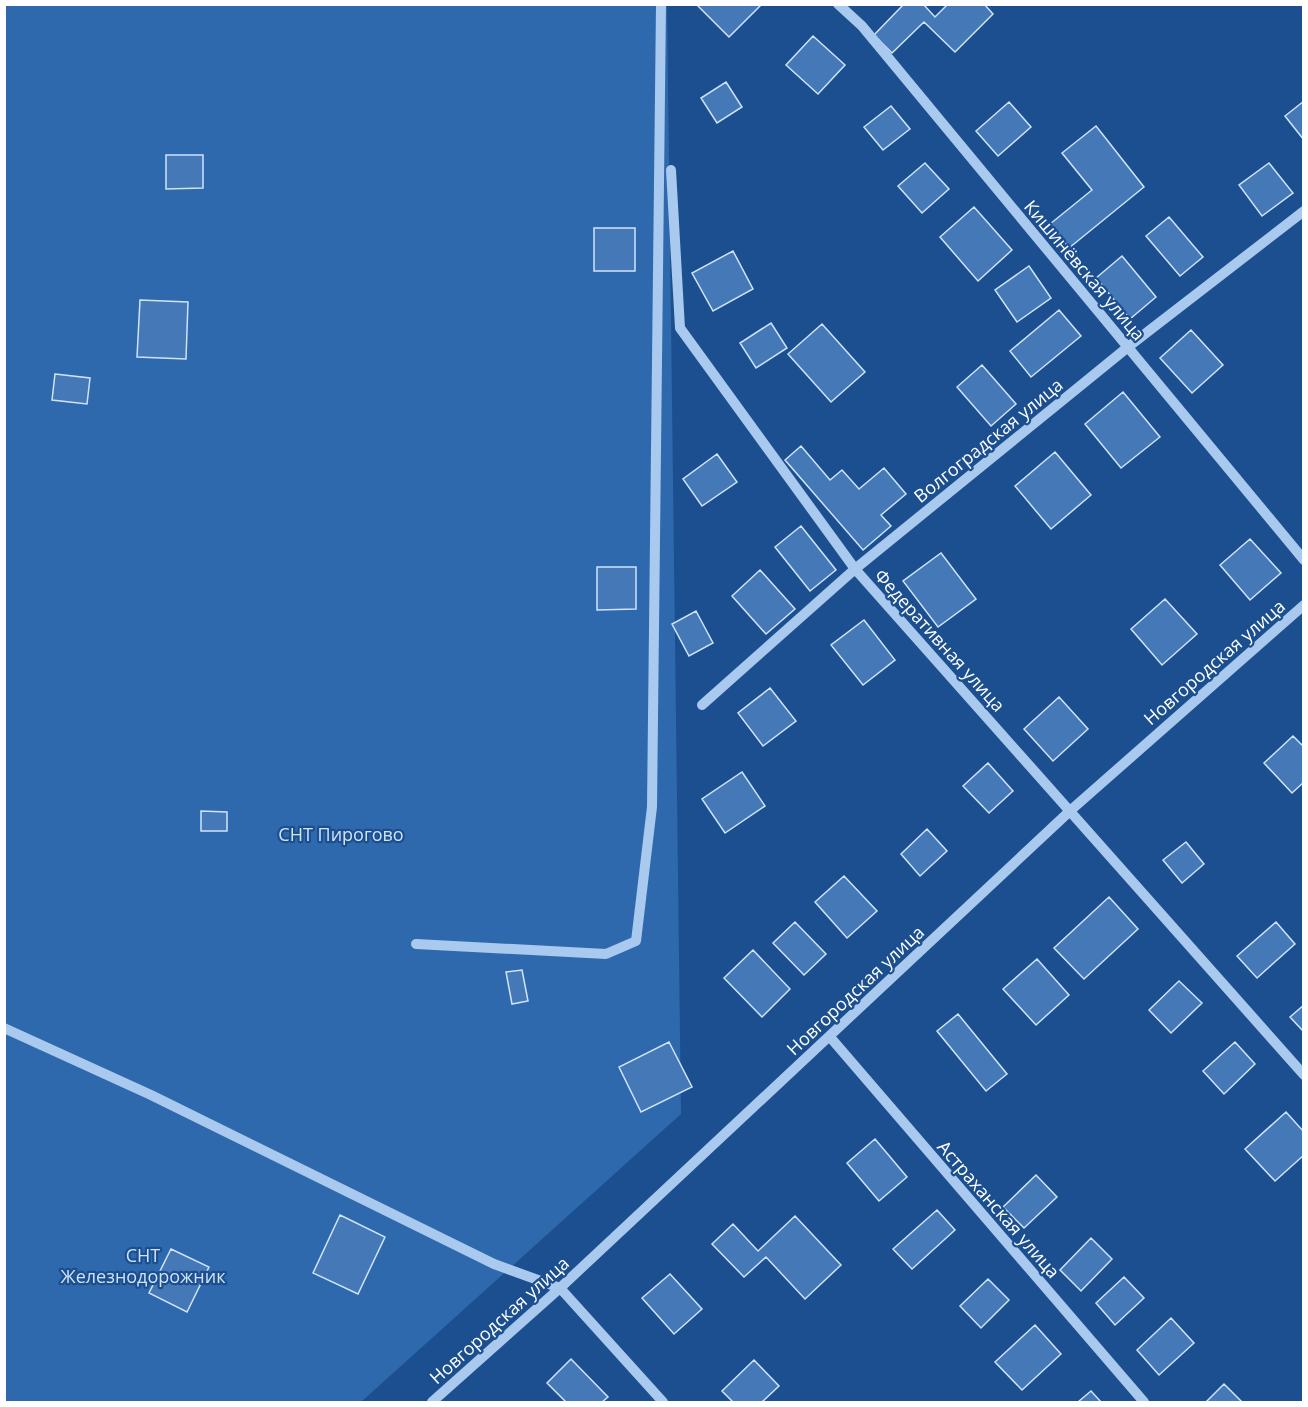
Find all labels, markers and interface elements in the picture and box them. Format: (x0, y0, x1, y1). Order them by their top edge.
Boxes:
street label: Кишинёвская улица (1019, 195, 1151, 345)
street label: Волгоградская улица (909, 372, 1067, 508)
street label: Федеративная улица (869, 564, 1011, 716)
street label: Новгородская улица (1138, 594, 1290, 730)
park label: СНТ Пирогово (278, 822, 404, 846)
street label: Новгородская улица (781, 920, 929, 1060)
street label: Астраханская улица (933, 1135, 1065, 1283)
park label: СНТ Железнодорожник (61, 1243, 226, 1288)
street label: Новгородская улица (424, 1251, 574, 1389)

